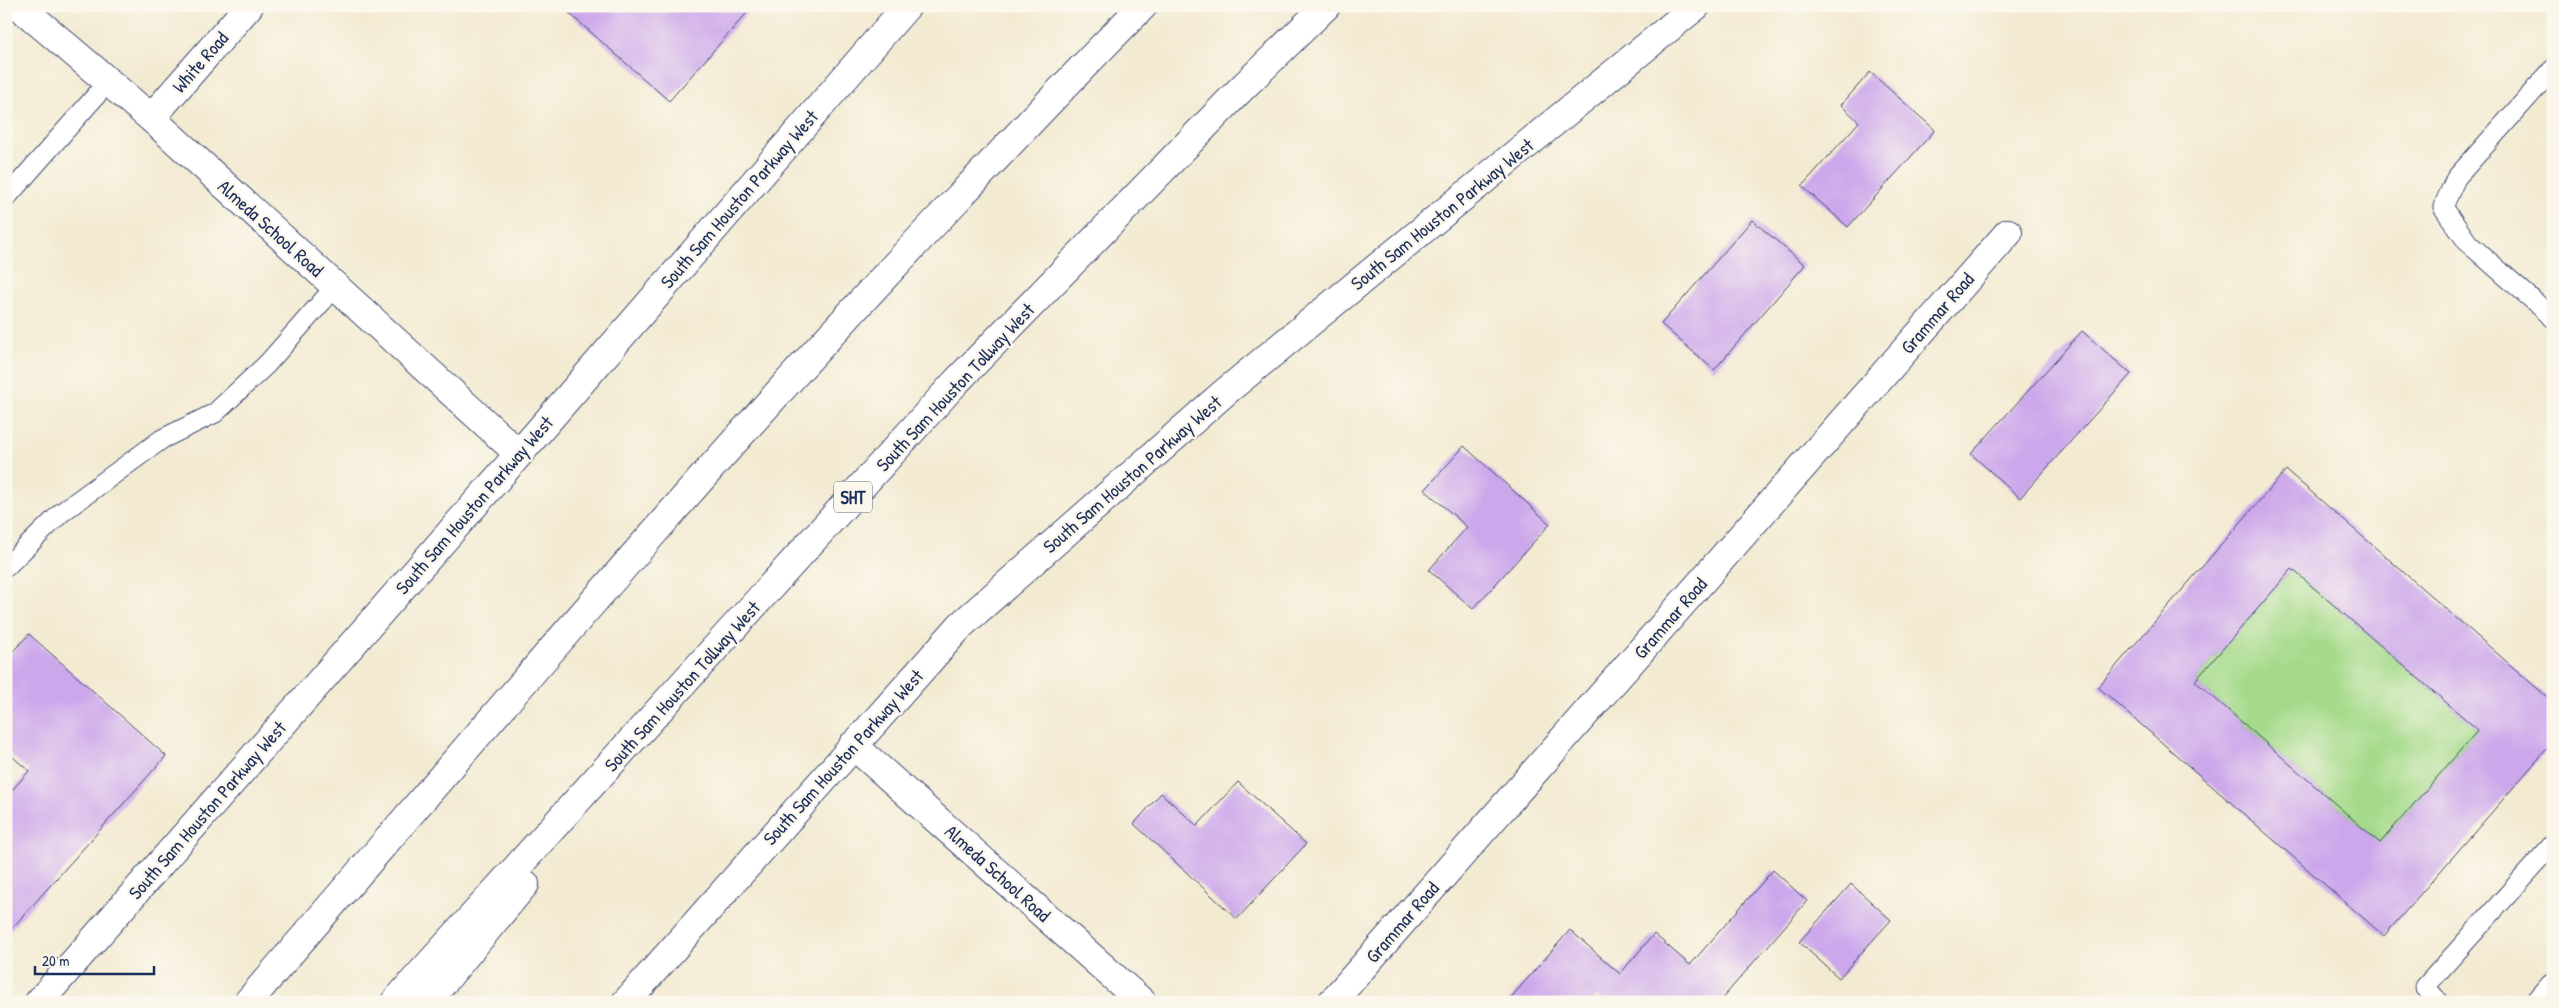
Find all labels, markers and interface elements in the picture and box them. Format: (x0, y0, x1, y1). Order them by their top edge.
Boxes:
street label: White Road (166, 25, 234, 98)
street label: South Sam Houston Parkway West (654, 104, 824, 294)
street label: South Sam Houston Parkway West (1345, 132, 1539, 296)
street label: Almeda School Road (213, 174, 330, 283)
street label: Grammar Road (1894, 266, 1980, 359)
street label: South Sam Houston Tollway West (870, 297, 1040, 477)
street label: South Sam Houston Parkway West (1037, 389, 1227, 559)
street label: South Sam Houston Parkway West (389, 410, 559, 600)
road number: SHT (834, 482, 872, 512)
street label: Grammar Road (1627, 571, 1713, 664)
street label: South Sam Houston Tollway West (598, 595, 766, 777)
street label: South Sam Houston Parkway West (757, 663, 929, 851)
street label: South Sam Houston Parkway West (122, 715, 292, 905)
street label: Almeda School Road (940, 819, 1057, 928)
street label: Grammar Road (1359, 875, 1445, 968)
scale bar (35, 943, 154, 975)
text: 20 m (42, 950, 69, 971)

